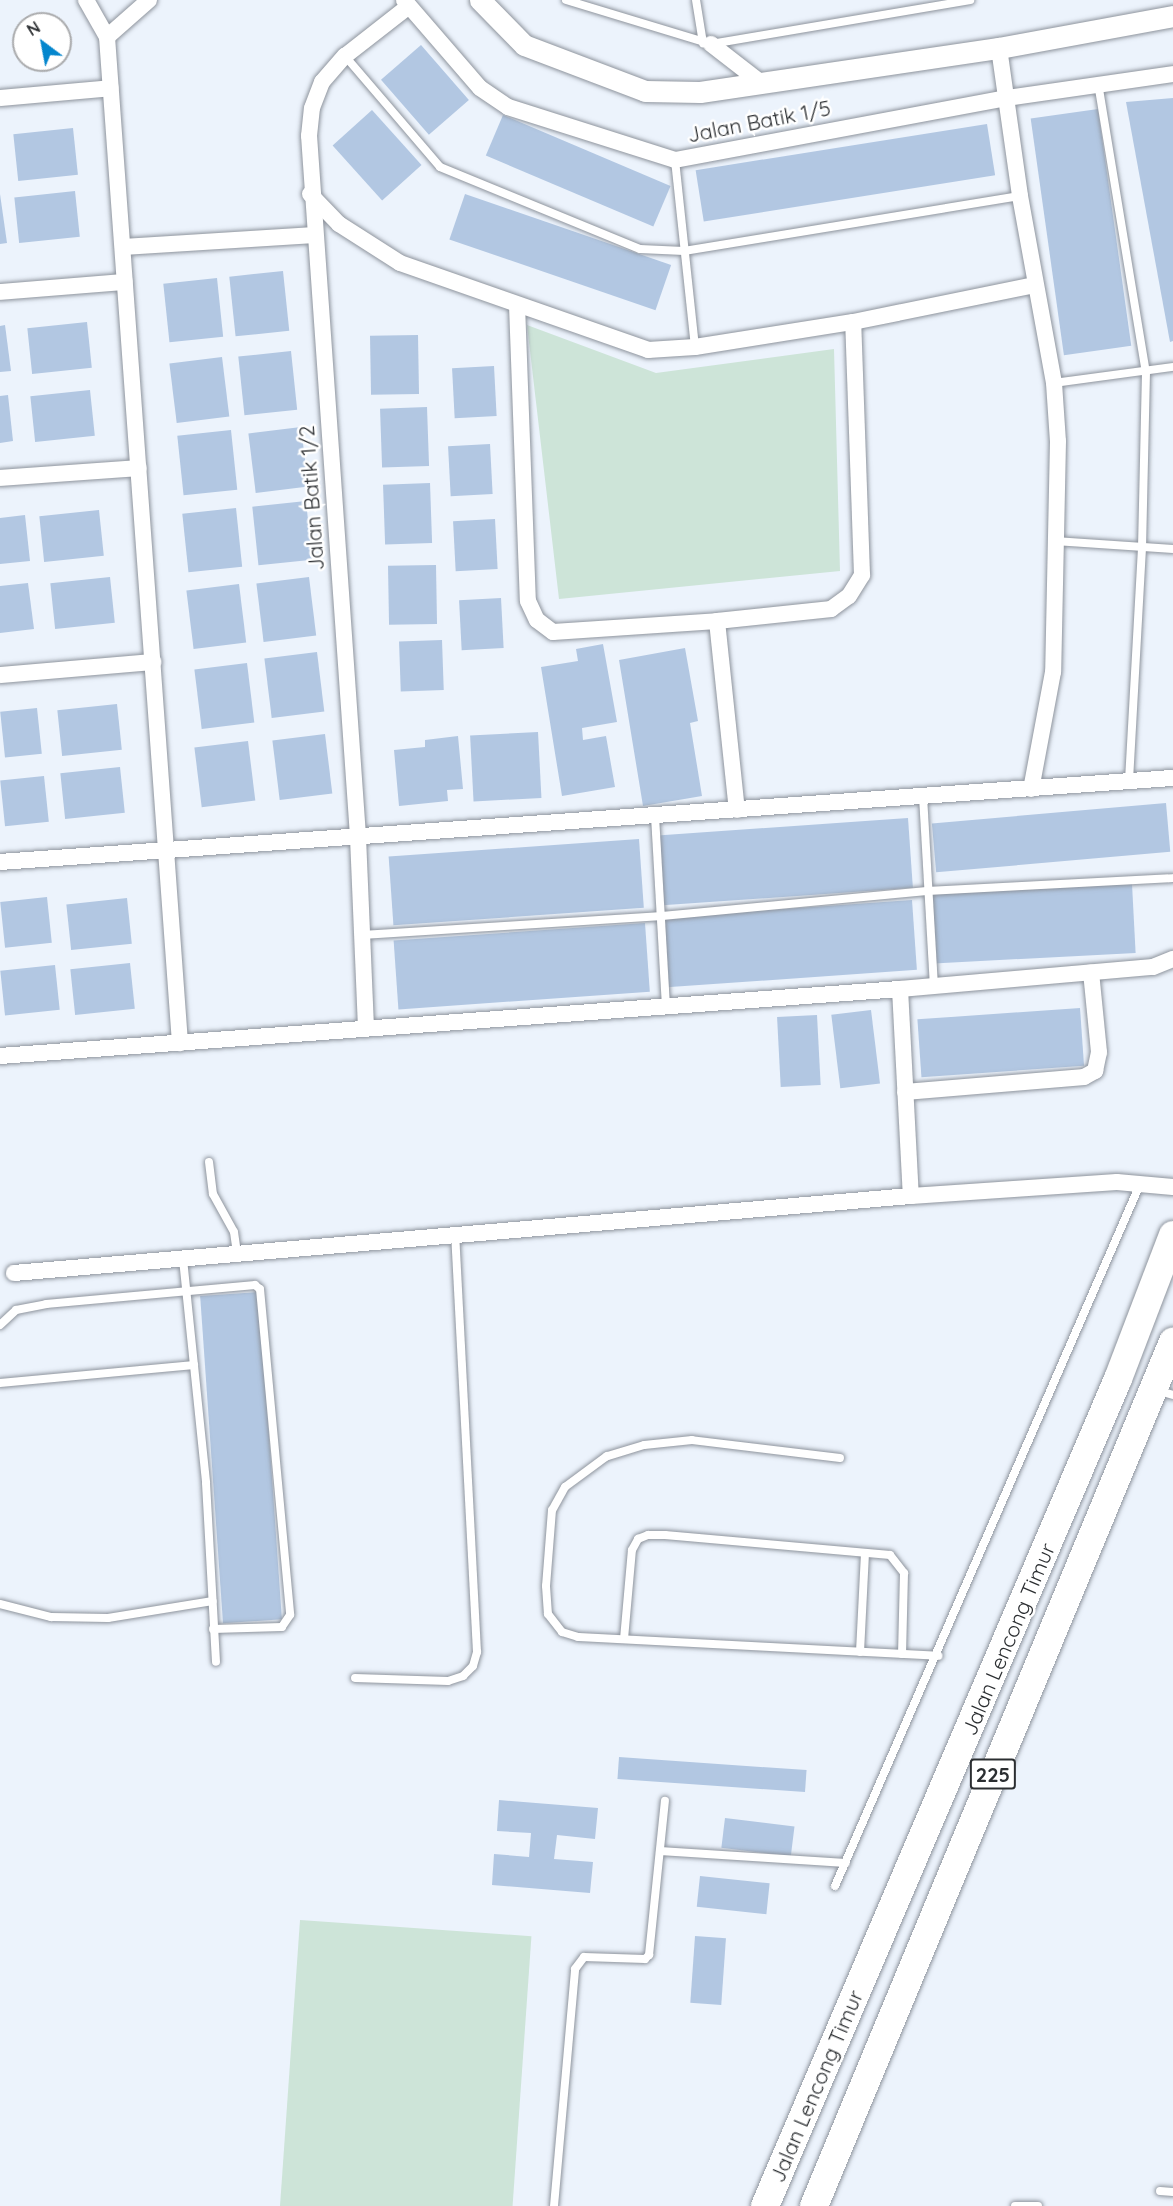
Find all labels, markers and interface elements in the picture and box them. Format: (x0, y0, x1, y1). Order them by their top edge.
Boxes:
north arrow (12, 12, 72, 72)
text: N (23, 17, 44, 40)
street label: Jalan Batik 1/5 (685, 95, 833, 147)
street label: Jalan Batik 1/2 (293, 425, 329, 571)
street label: Jalan Lencong Timur (956, 1539, 1060, 1739)
road number: 225 (969, 1757, 1017, 1791)
street label: Jalan Lencong Timur (764, 1986, 868, 2186)

